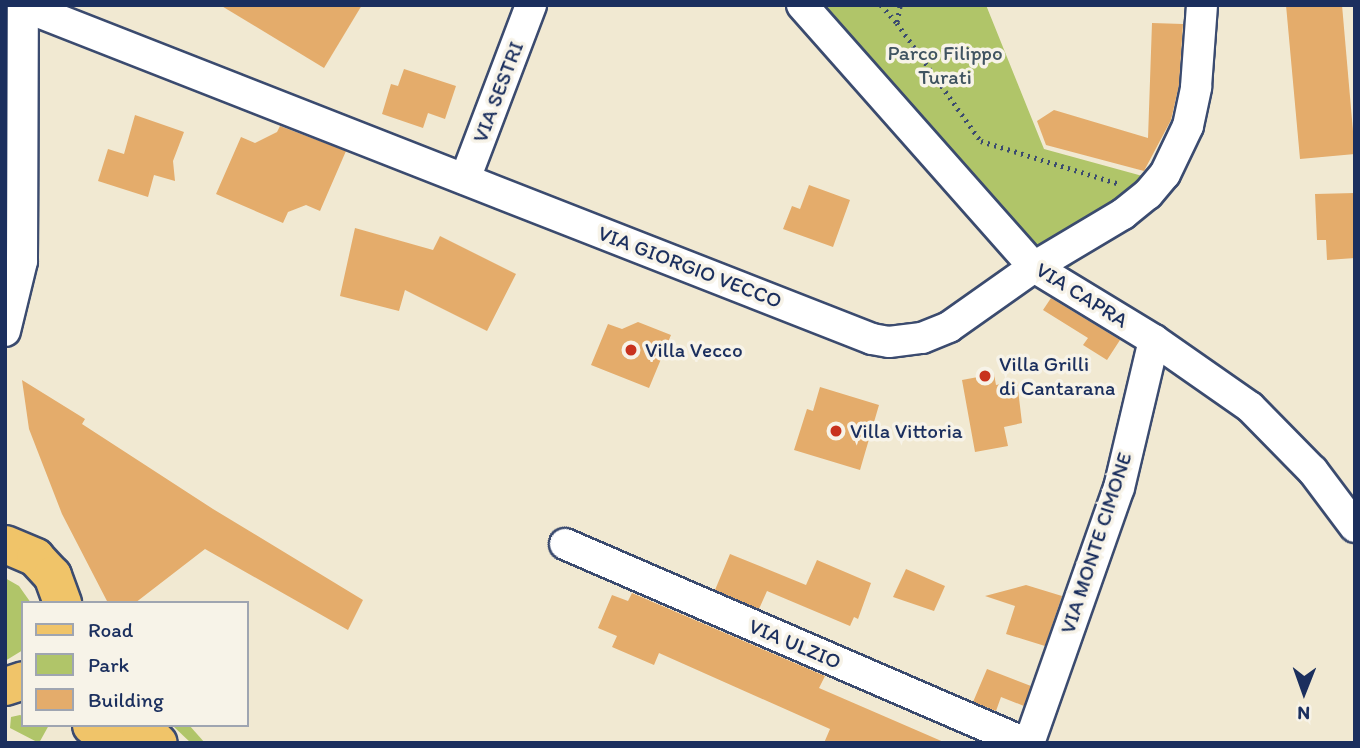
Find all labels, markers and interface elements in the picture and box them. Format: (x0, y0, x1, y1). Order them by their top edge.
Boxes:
street label: VIA SESTRI (468, 39, 528, 145)
park label: Parco Filippo Turati (887, 40, 1003, 90)
street label: VIA GIORGIO VECCO (593, 220, 787, 314)
street label: VIA CAPRA (1031, 257, 1133, 333)
place label: Villa Vecco (645, 337, 741, 363)
marker: Villa Vecco (623, 342, 639, 358)
place label: Villa Grilli di Cantarana (999, 351, 1117, 401)
marker: Villa Grilli di Cantarana (977, 368, 993, 384)
place label: Villa Vittoria (850, 418, 963, 444)
marker: Villa Vittoria (828, 423, 844, 439)
street label: VIA MONTE CIMONE (1054, 448, 1138, 638)
legend (21, 601, 248, 727)
street label: VIA ULZIO (746, 614, 844, 674)
text: Road (88, 617, 133, 642)
text: Park (88, 652, 129, 677)
north arrow (1269, 657, 1339, 727)
text: Building (88, 687, 164, 712)
text: N (1297, 702, 1310, 725)

